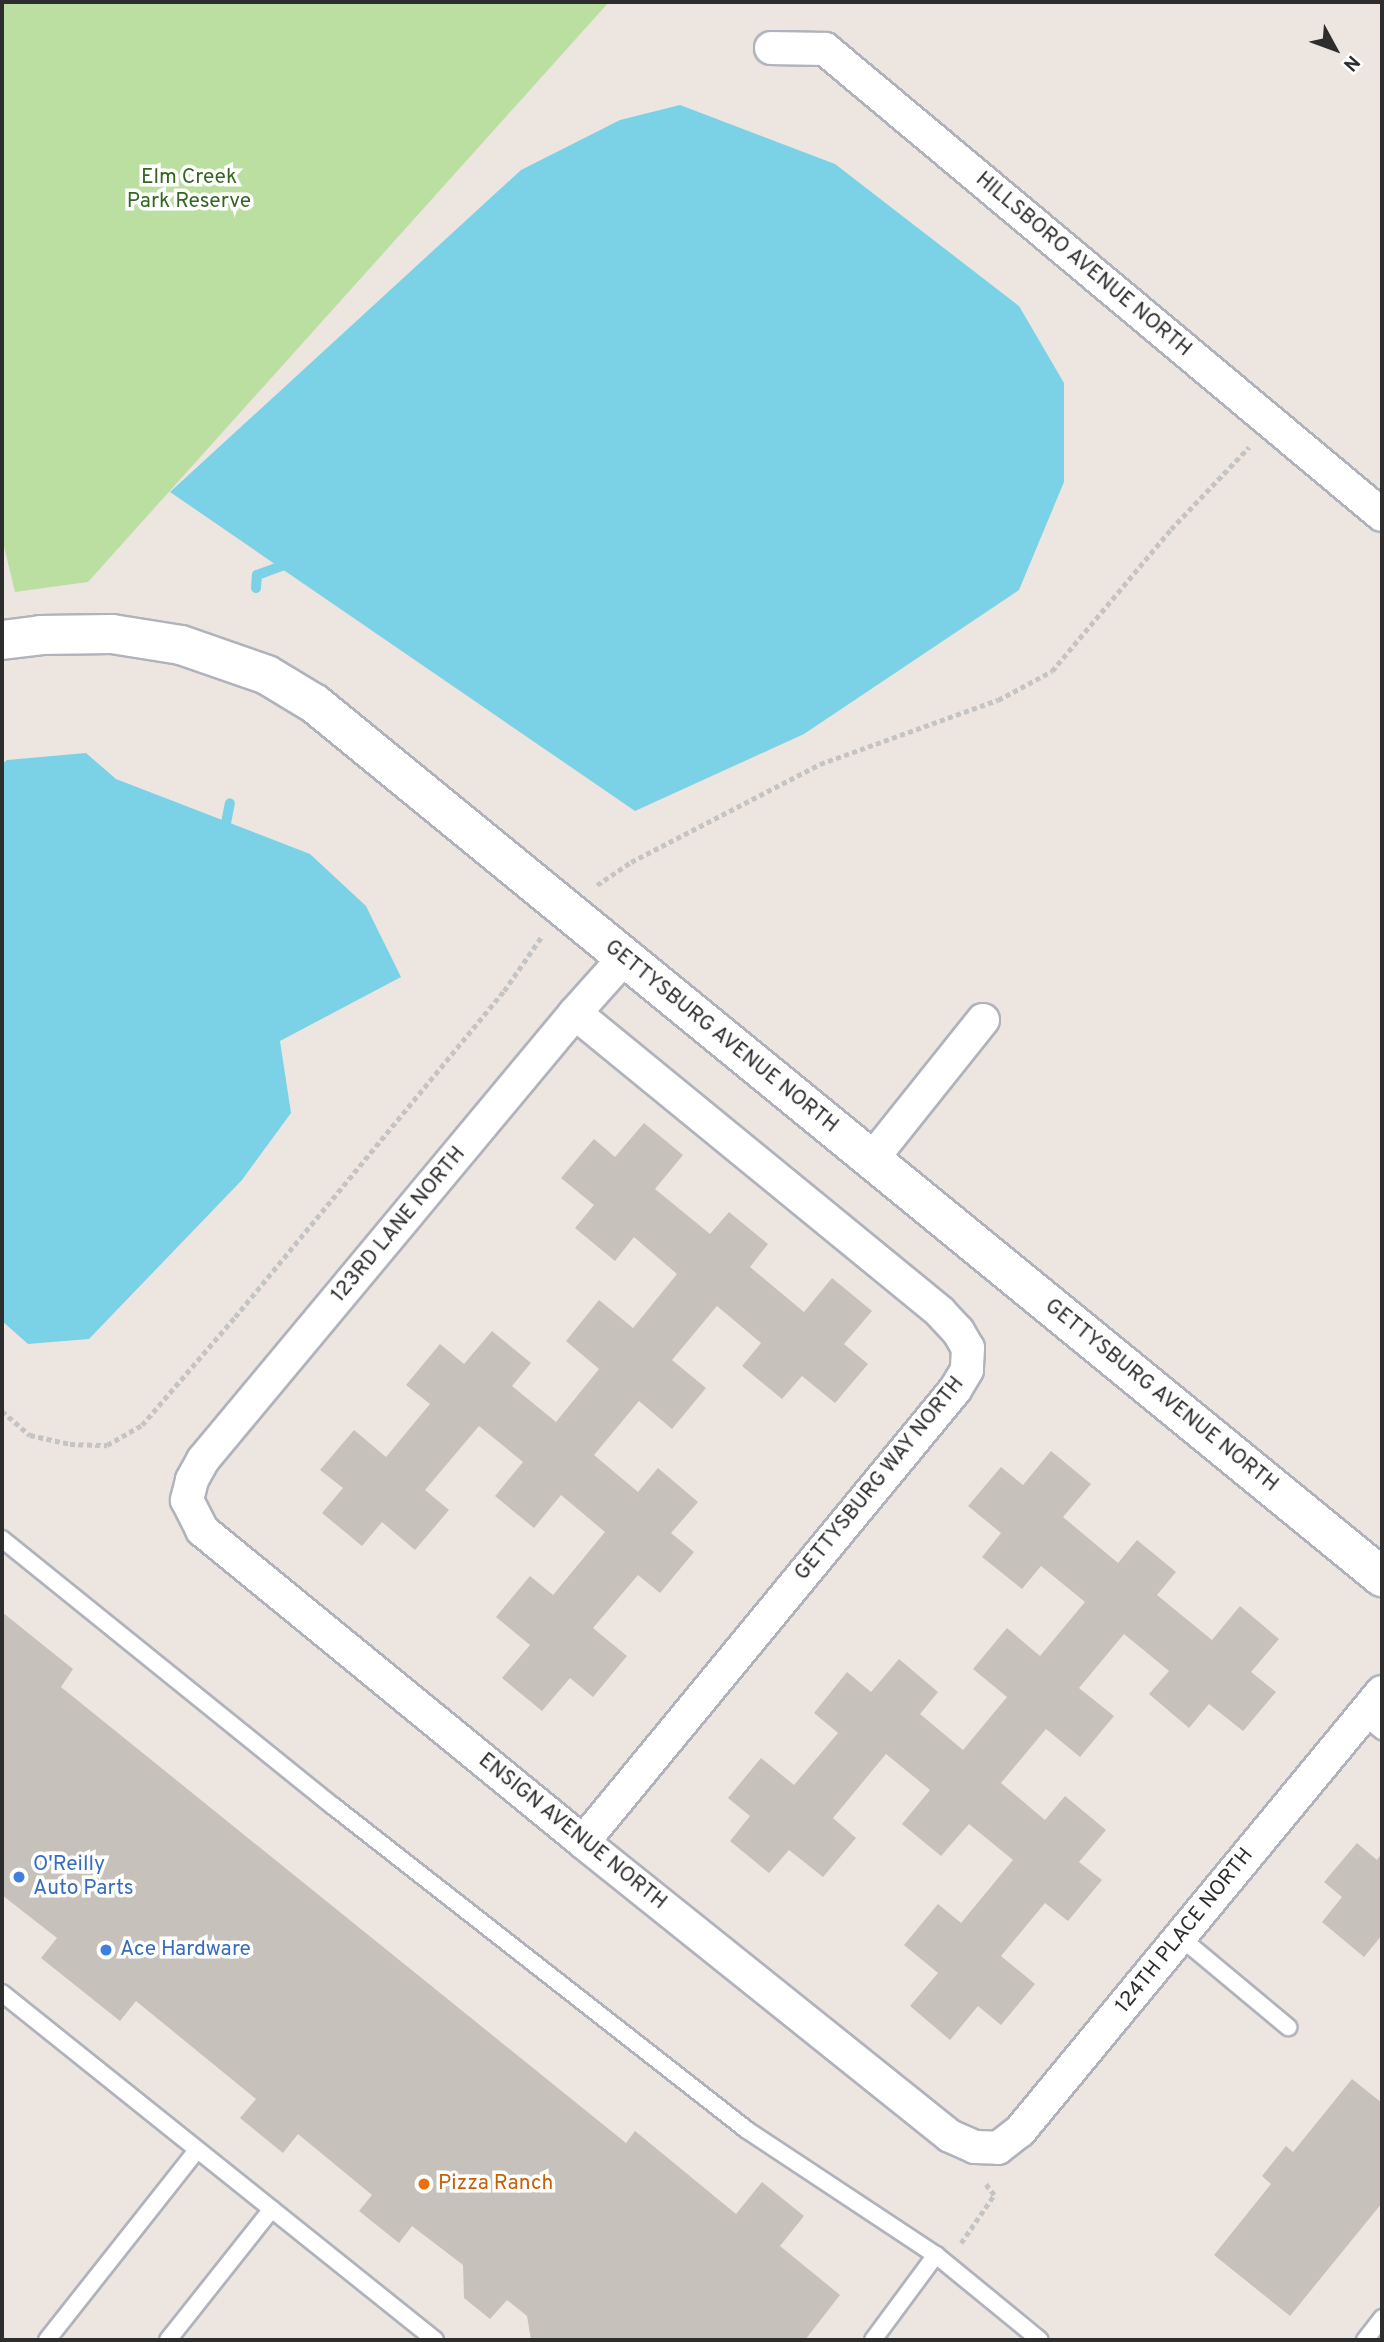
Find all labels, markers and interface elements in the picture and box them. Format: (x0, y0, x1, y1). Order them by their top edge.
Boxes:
north arrow (1300, 14, 1370, 84)
text: N (1337, 50, 1364, 76)
park label: Elm Creek Park Reserve (127, 165, 251, 215)
street label: HILLSBORO AVENUE NORTH (970, 167, 1196, 363)
street label: GETTYSBURG AVENUE NORTH (599, 935, 843, 1139)
street label: 123RD LANE NORTH (327, 1142, 471, 1308)
street label: GETTYSBURG AVENUE NORTH (1039, 1294, 1283, 1498)
street label: GETTYSBURG WAY NORTH (790, 1372, 970, 1586)
street label: ENSIGN AVENUE NORTH (473, 1748, 671, 1916)
street label: 124TH PLACE NORTH (1111, 1843, 1259, 2019)
place label: O'Reilly Auto Parts (33, 1852, 134, 1902)
marker: O'Reilly Auto Parts (11, 1869, 27, 1885)
place label: Ace Hardware (120, 1937, 251, 1963)
marker: Ace Hardware (98, 1942, 114, 1958)
place label: Pizza Ranch (438, 2171, 553, 2197)
marker: Pizza Ranch (416, 2176, 432, 2192)

